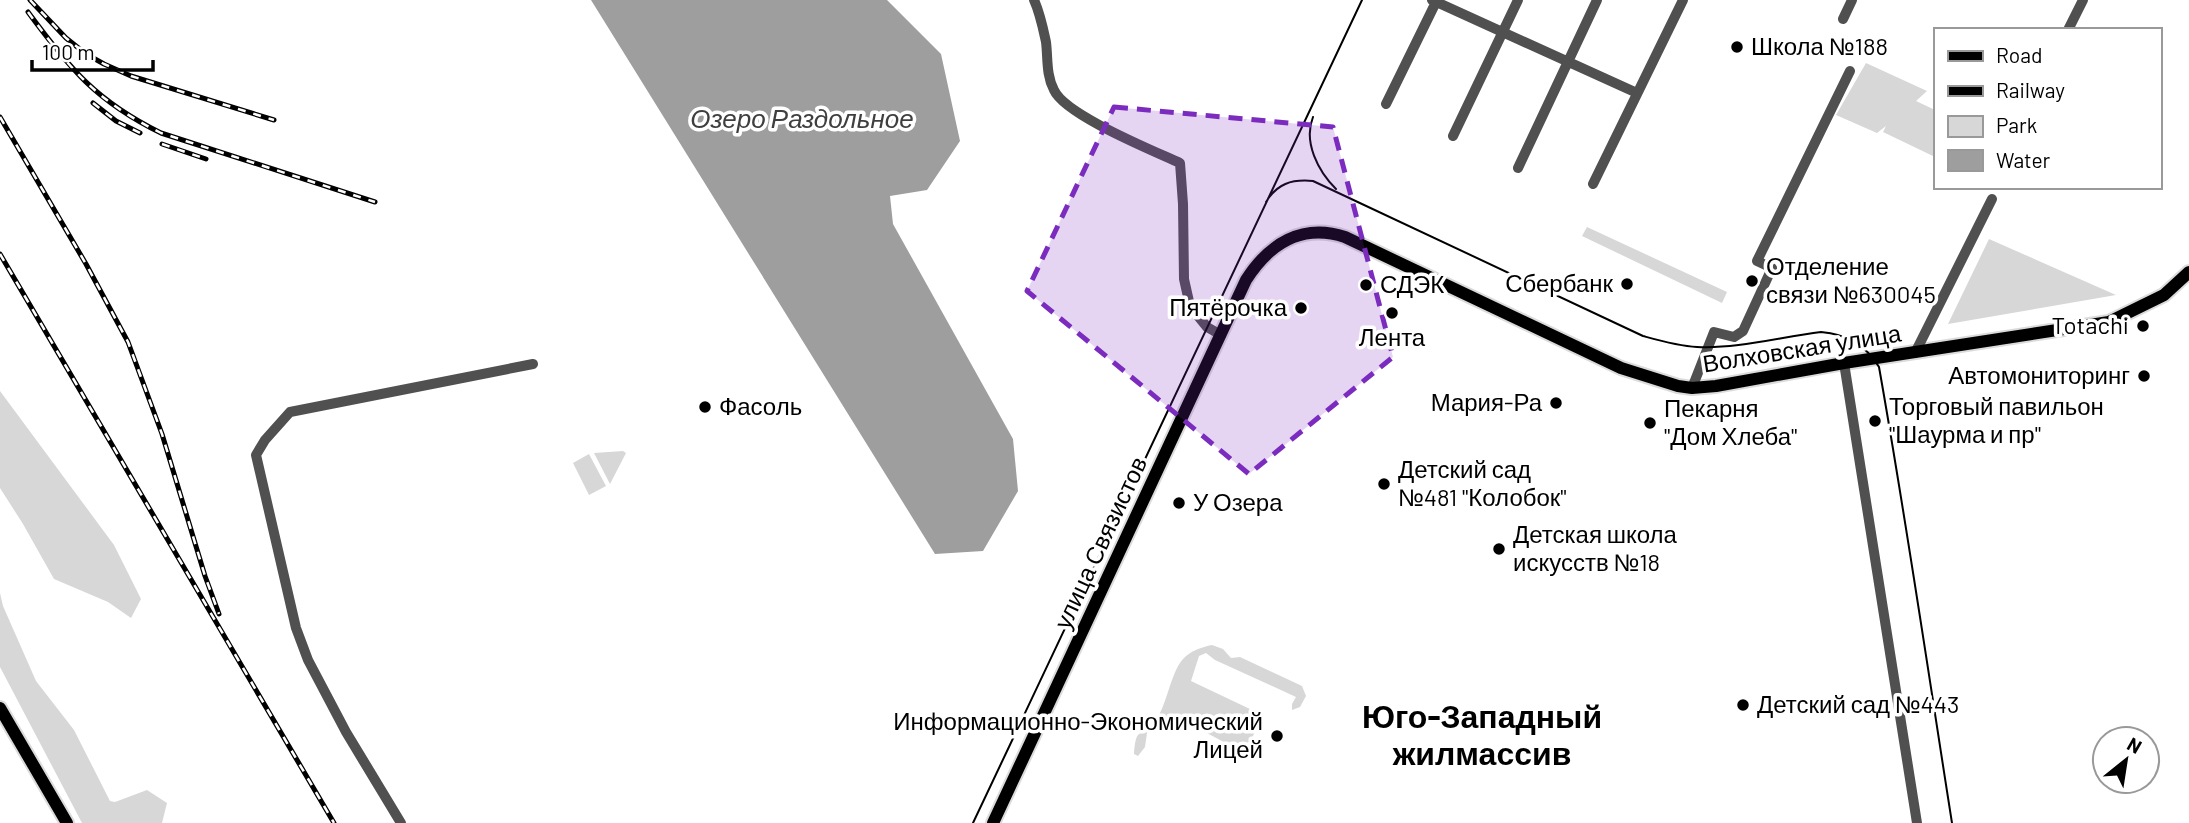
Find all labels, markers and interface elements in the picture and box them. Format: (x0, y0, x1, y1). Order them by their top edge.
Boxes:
scale bar (32, 28, 152, 72)
legend (1934, 28, 2161, 189)
place label: Школа №188 (1751, 31, 1888, 60)
text: 100 m (42, 39, 95, 64)
marker: Школа №188 (1729, 39, 1745, 55)
text: Road (1996, 42, 2042, 67)
text: Railway (1996, 77, 2065, 102)
water label: Озеро Раздольное (690, 102, 914, 133)
text: Park (1996, 112, 2037, 137)
text: Water (1996, 147, 2051, 172)
place label: Отделение связи №630045 (1766, 251, 1936, 308)
place label: Сбербанк (1505, 268, 1613, 297)
place label: СДЭК (1380, 269, 1444, 298)
marker: Отделение связи №630045 (1744, 273, 1760, 289)
marker: Сбербанк (1619, 276, 1635, 292)
marker: СДЭК (1358, 277, 1374, 293)
place label: Пятёрочка (1169, 292, 1288, 321)
marker: Пятёрочка (1293, 300, 1309, 316)
marker: Лента (1384, 305, 1400, 321)
place label: Totachi (2052, 310, 2129, 339)
street label: Волховская улица (1700, 317, 1904, 378)
marker: Totachi (2135, 318, 2151, 334)
place label: Лента (1359, 322, 1426, 351)
place label: Автомониторинг (1948, 360, 2130, 389)
marker: Автомониторинг (2136, 368, 2152, 384)
place label: Мария-Ра (1431, 387, 1543, 416)
place label: Фасоль (719, 391, 802, 420)
place label: Торговый павильон "Шаурма и пр" (1889, 391, 2104, 448)
place label: Пекарня "Дом Хлеба" (1664, 393, 1797, 450)
marker: Мария-Ра (1548, 395, 1564, 411)
marker: Фасоль (697, 399, 713, 415)
marker: Торговый павильон "Шаурма и пр" (1867, 413, 1883, 429)
marker: Пекарня "Дом Хлеба" (1642, 415, 1658, 431)
street label: улица Связистов (1047, 452, 1152, 633)
place label: Детский сад №481 "Колобок" (1398, 454, 1567, 511)
marker: Детский сад №481 "Колобок" (1376, 476, 1392, 492)
place label: У Озера (1193, 487, 1283, 516)
marker: У Озера (1171, 495, 1187, 511)
place label: Детская школа искусств №18 (1513, 519, 1678, 576)
marker: Детская школа искусств №18 (1491, 541, 1507, 557)
place label: Детский сад №443 (1757, 689, 1959, 718)
district label: Юго-Западный жилмассив (1362, 696, 1602, 771)
marker: Детский сад №443 (1735, 697, 1751, 713)
place label: Информационно-Экономический Лицей (893, 706, 1263, 763)
north arrow (2091, 725, 2161, 795)
marker: Информационно-Экономический Лицей (1269, 728, 1285, 744)
text: N (2124, 732, 2146, 758)

